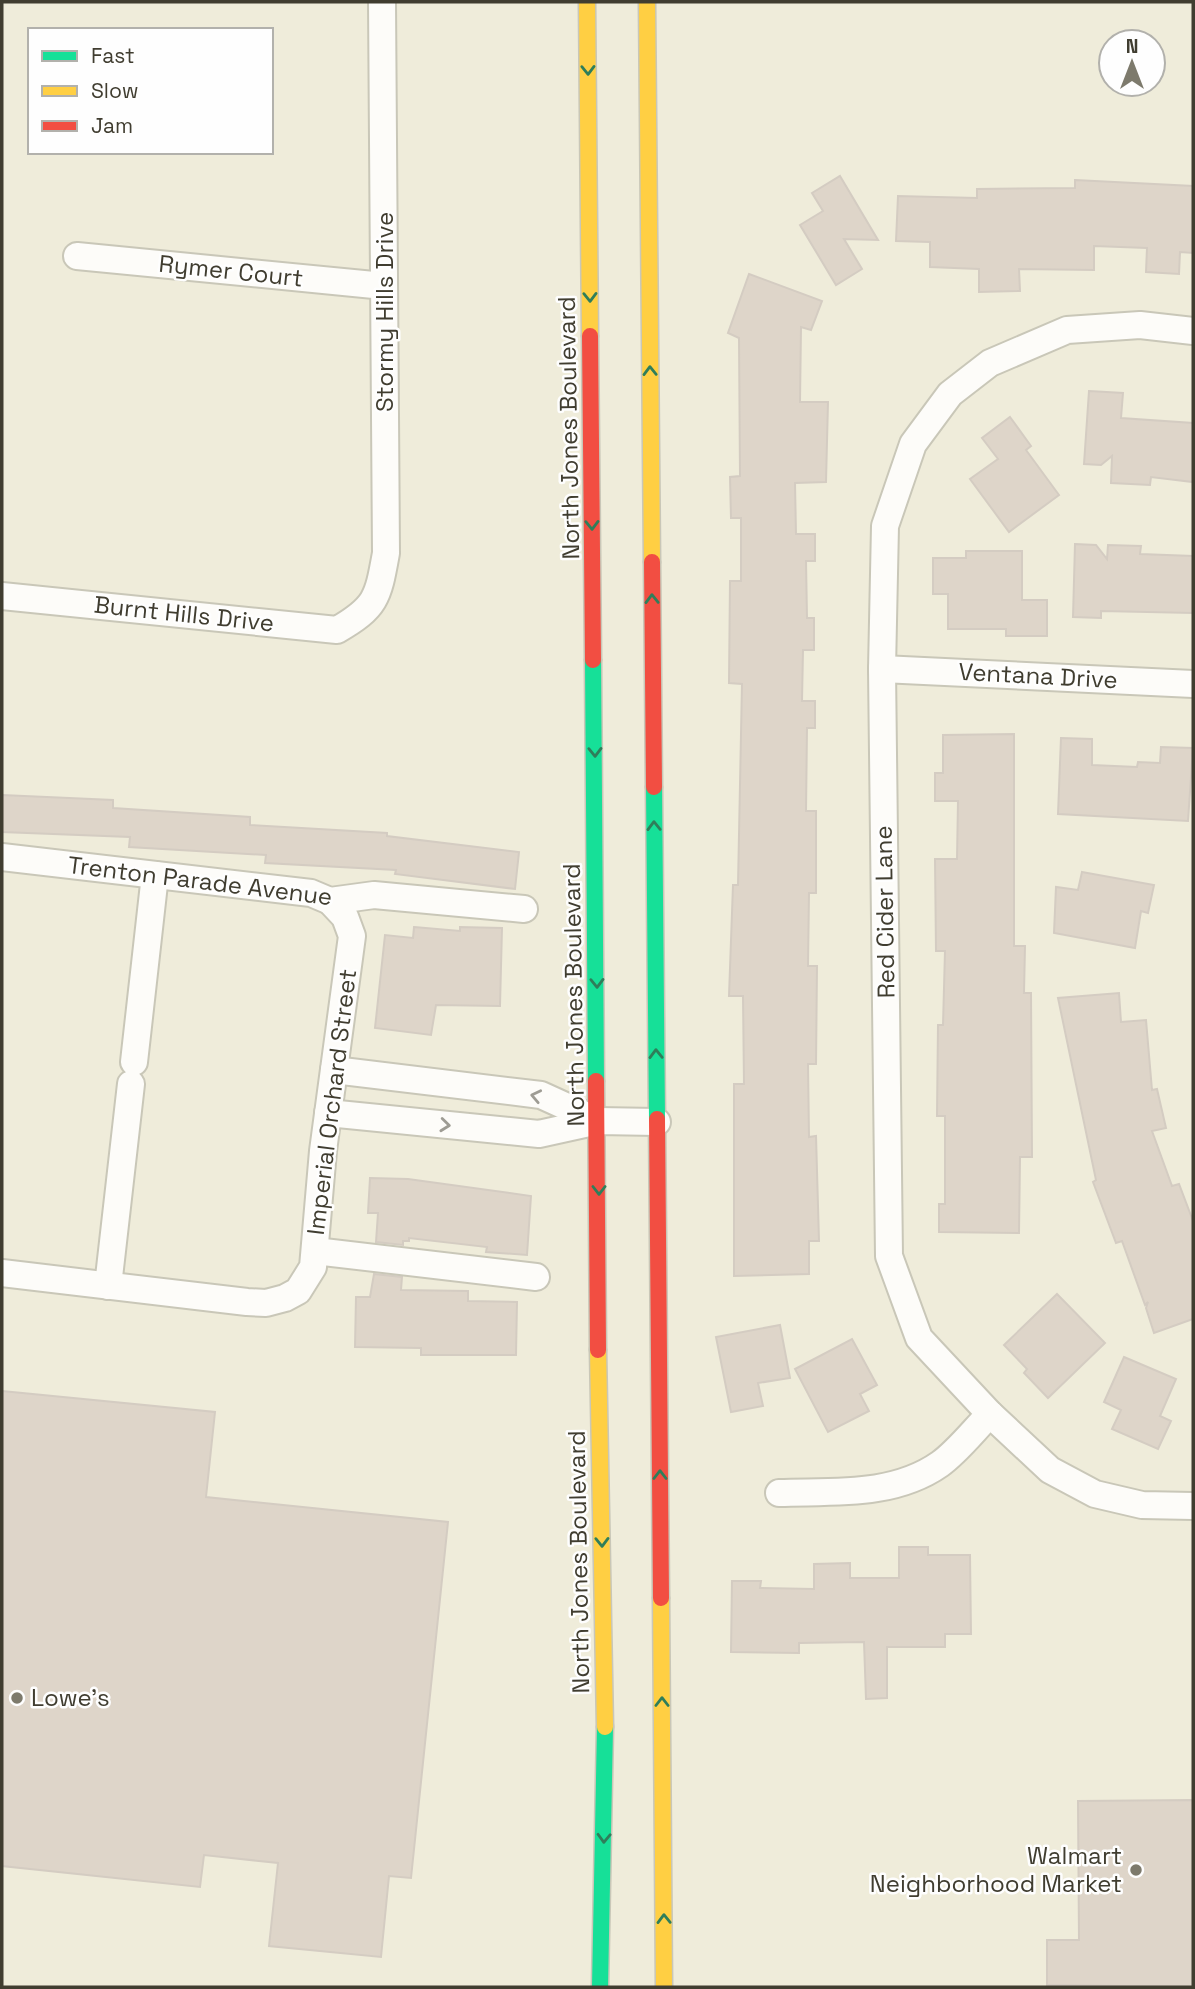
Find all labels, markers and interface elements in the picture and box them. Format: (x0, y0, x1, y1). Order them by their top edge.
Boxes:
legend (28, 28, 273, 154)
north arrow (1097, 28, 1167, 98)
text: N (1126, 34, 1138, 59)
text: Fast (91, 42, 135, 69)
one-way arrow (580, 65, 596, 76)
text: Slow (91, 77, 139, 104)
text: Jam (91, 112, 133, 139)
street label: Stormy Hills Drive (369, 212, 400, 412)
street label: Rymer Court (157, 248, 305, 293)
one-way arrow (582, 293, 598, 303)
street label: North Jones Boulevard (551, 296, 586, 560)
one-way arrow (642, 366, 658, 376)
one-way arrow (585, 520, 600, 531)
street label: Burnt Hills Drive (92, 589, 276, 638)
one-way arrow (644, 593, 660, 604)
street label: Ventana Drive (958, 656, 1118, 695)
one-way arrow (587, 748, 603, 758)
one-way arrow (646, 820, 662, 831)
street label: Red Cider Lane (867, 825, 902, 999)
street label: Trenton Parade Avenue (66, 849, 334, 912)
street label: North Jones Boulevard (556, 863, 591, 1127)
street label: Imperial Orchard Street (300, 967, 363, 1237)
one-way arrow (589, 979, 605, 989)
one-way arrow (648, 1048, 664, 1058)
one-way arrow (530, 1089, 542, 1104)
one-way arrow (439, 1117, 450, 1132)
one-way arrow (591, 1185, 607, 1195)
street label: North Jones Boulevard (561, 1430, 596, 1694)
one-way arrow (652, 1469, 668, 1479)
one-way arrow (594, 1536, 609, 1547)
place label: Lowe's (31, 1682, 110, 1713)
marker: Lowe's (9, 1690, 25, 1706)
one-way arrow (654, 1696, 670, 1707)
one-way arrow (596, 1832, 611, 1843)
place label: Walmart Neighborhood Market (870, 1840, 1122, 1899)
marker: Walmart Neighborhood Market (1128, 1862, 1144, 1878)
one-way arrow (656, 1913, 672, 1924)

